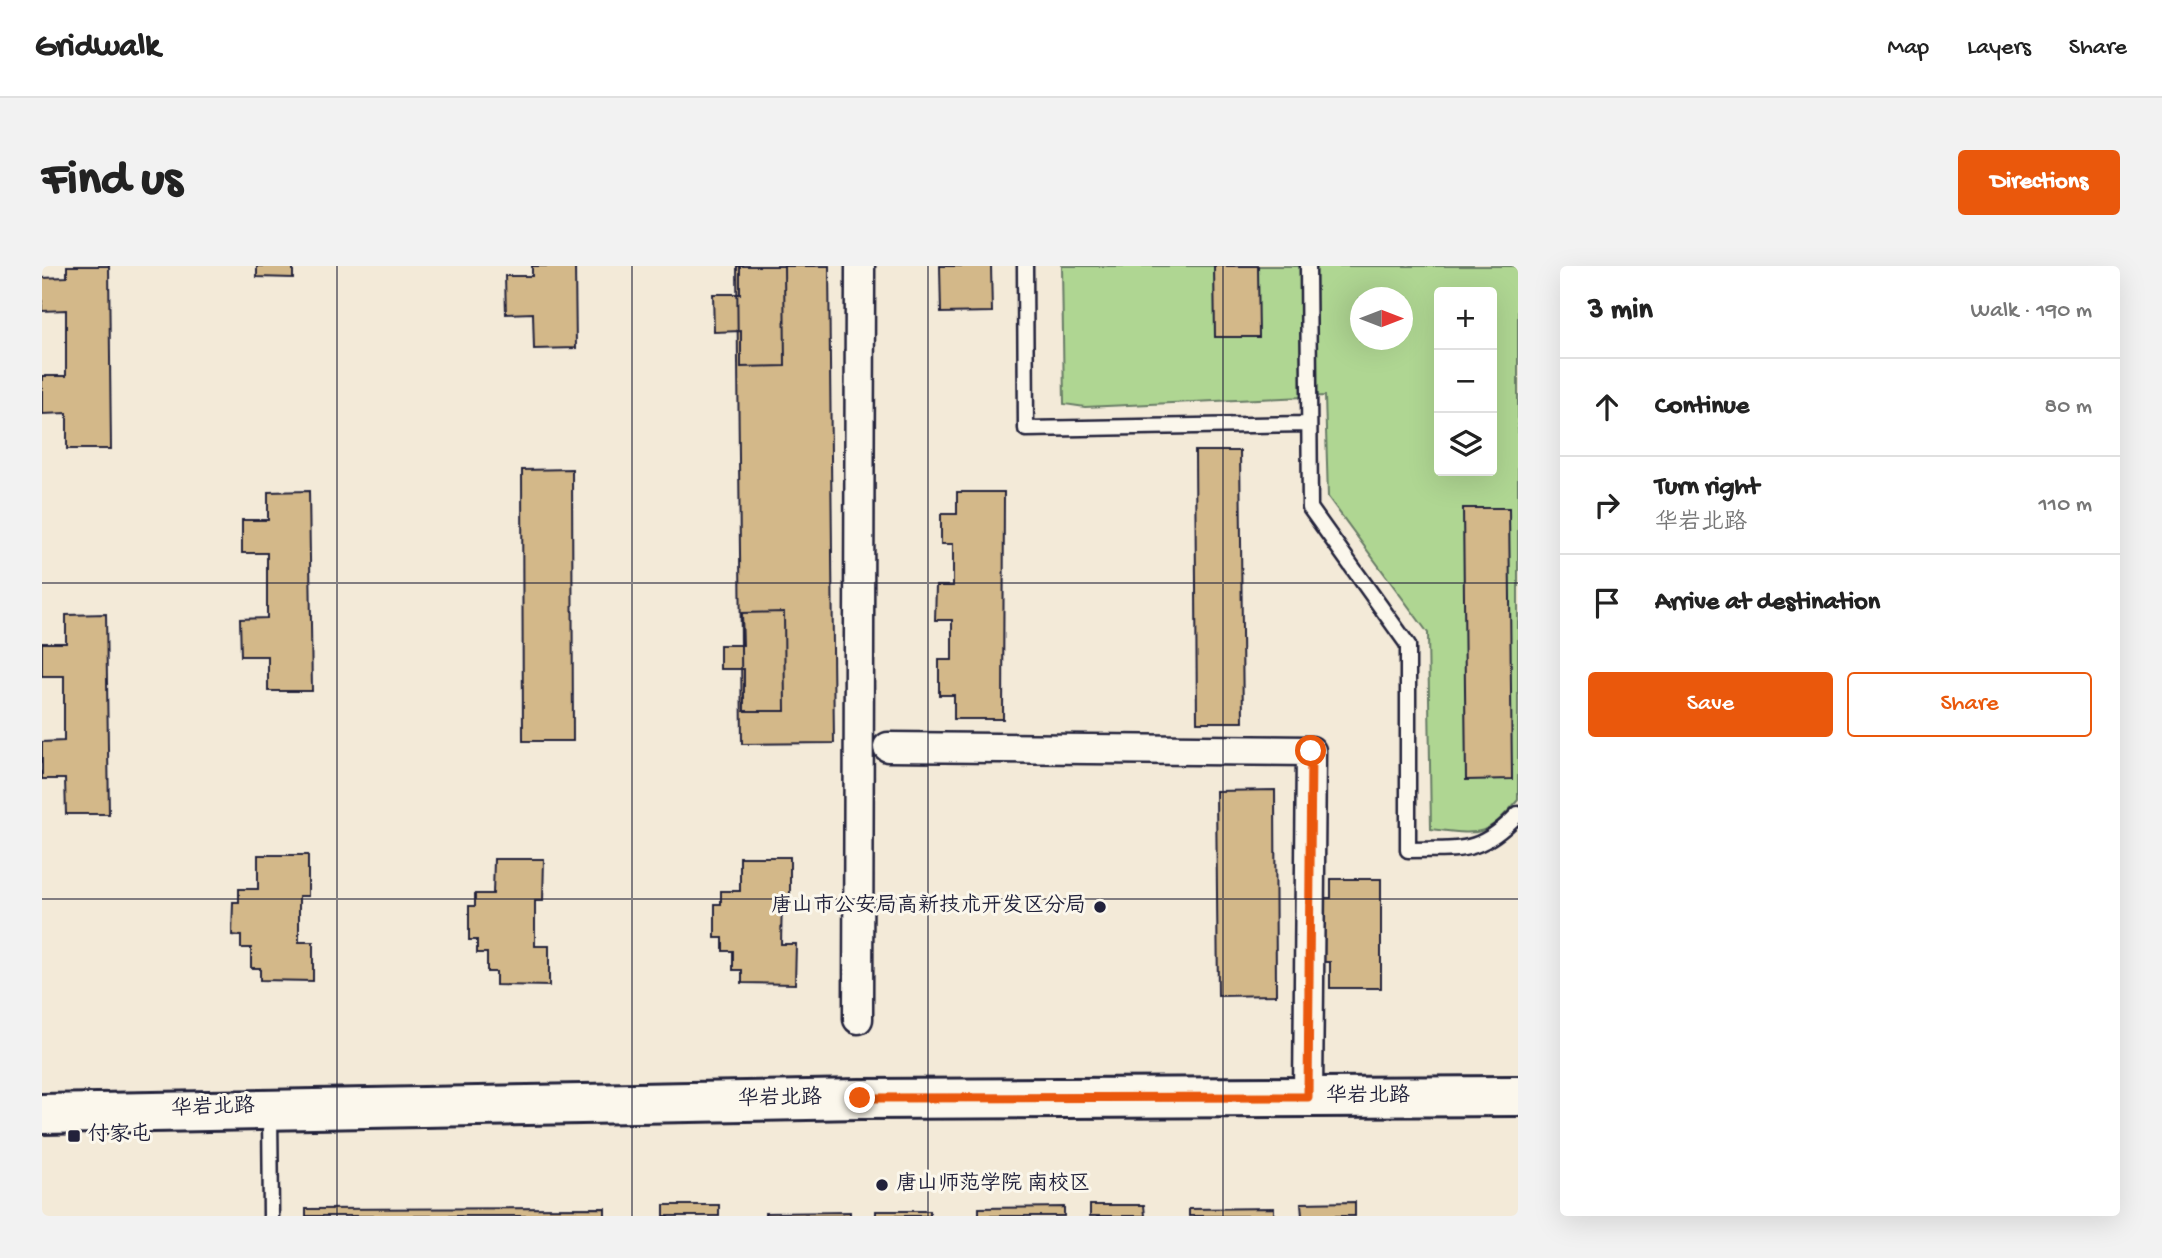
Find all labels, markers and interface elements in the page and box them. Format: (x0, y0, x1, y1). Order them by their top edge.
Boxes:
text: Gridwalk (35, 29, 160, 67)
text: Map (1887, 34, 1929, 63)
text: Layers (1967, 34, 2031, 63)
text: Share (2069, 34, 2127, 63)
button: Directions (1958, 150, 2120, 215)
text: Find us (42, 153, 182, 211)
north arrow (1350, 287, 1413, 350)
map controls (1434, 287, 1497, 476)
button: + (1434, 287, 1497, 350)
text: 3 min (1588, 294, 1653, 329)
text: Walk · 190 m (1971, 298, 2092, 325)
button: − (1434, 350, 1497, 413)
icon: ahead (1588, 388, 1626, 426)
text: Continue (1655, 392, 1749, 423)
text: 80 m (2045, 394, 2092, 421)
button: layers (1434, 413, 1497, 476)
text: Turn right (1655, 473, 1759, 504)
icon: right (1588, 486, 1626, 524)
text: 110 m (2039, 492, 2092, 519)
text: 华岩北路 (1655, 510, 1747, 537)
icon: arrive (1588, 584, 1626, 622)
text: Arrive at destination (1655, 588, 1880, 619)
button: Save (1588, 672, 1833, 737)
button: Share (1847, 672, 2092, 737)
route start (1295, 735, 1326, 766)
place label: 唐山市公安局高新技术开发区分局 (771, 893, 1086, 920)
marker: 唐山市公安局高新技术开发区分局 (1092, 899, 1108, 915)
route end (844, 1082, 875, 1113)
street label: 华岩北路 (1326, 1083, 1410, 1110)
street label: 华岩北路 (738, 1085, 822, 1113)
street label: 华岩北路 (171, 1093, 255, 1123)
place label: 付家屯 (88, 1122, 151, 1149)
marker: 付家屯 (66, 1128, 82, 1144)
place label: 唐山师范学院 南校区 (896, 1171, 1090, 1198)
marker: 唐山师范学院 南校区 (874, 1177, 890, 1193)

